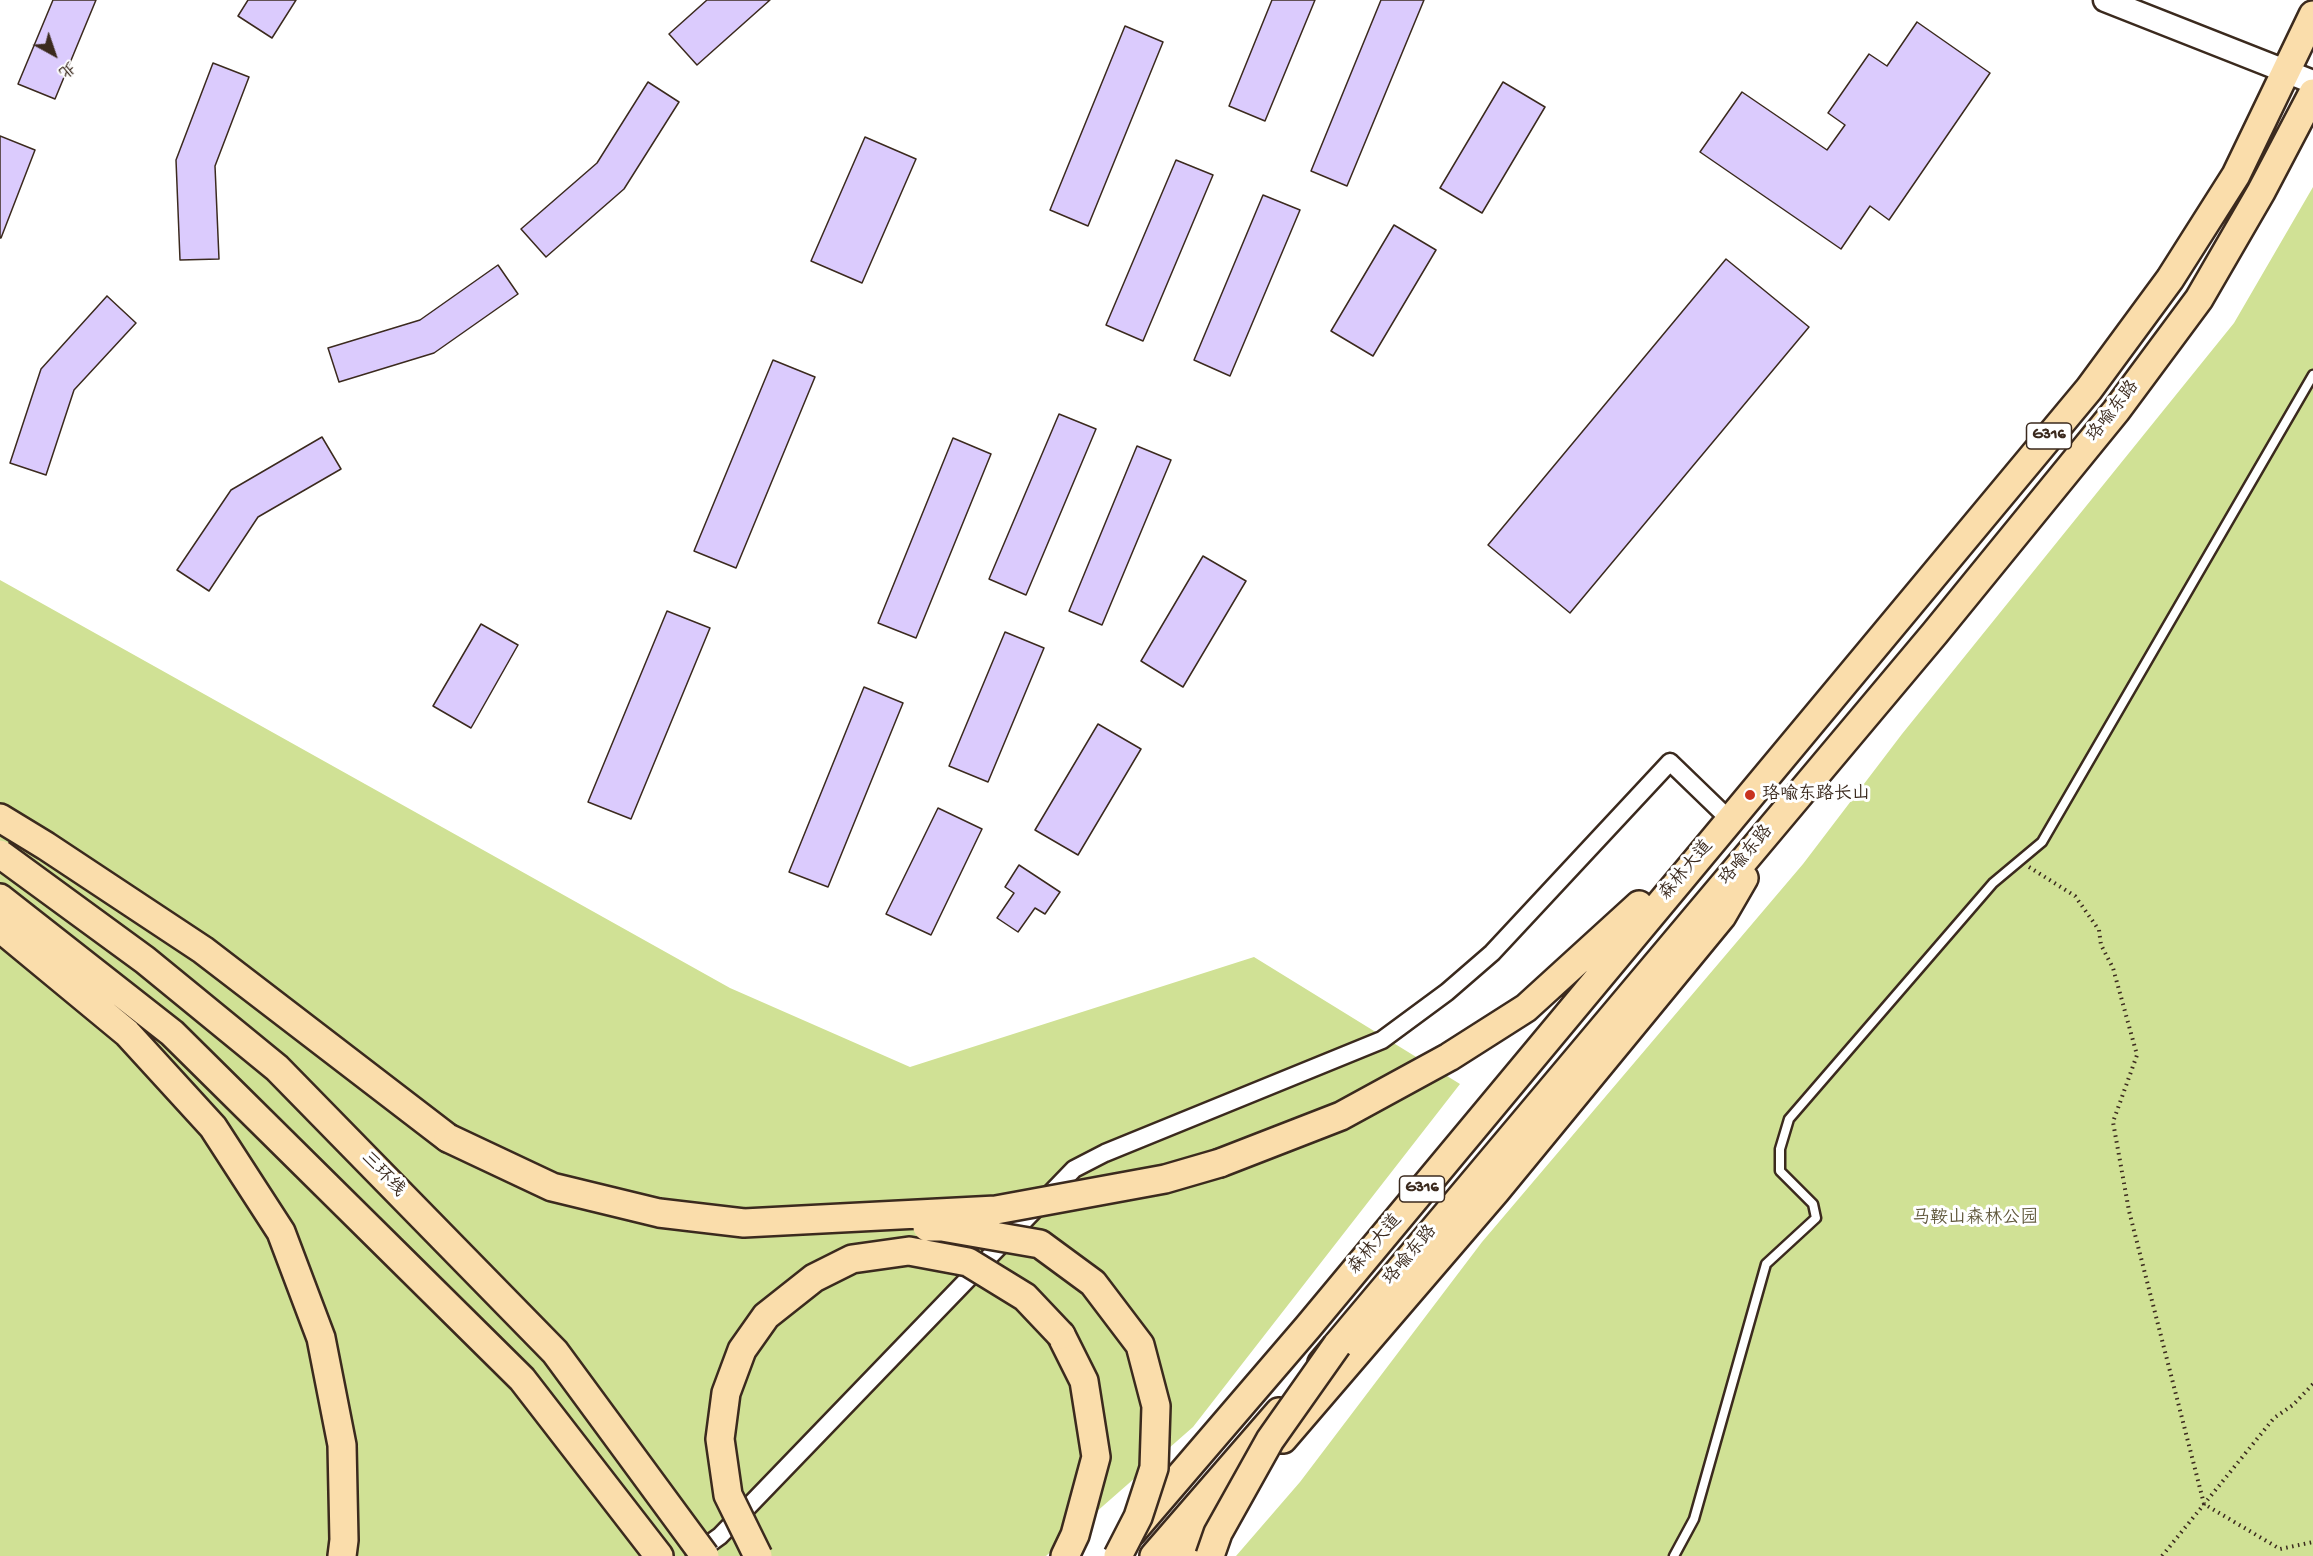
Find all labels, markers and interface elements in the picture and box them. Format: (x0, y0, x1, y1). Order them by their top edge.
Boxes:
north arrow (24, 24, 84, 84)
text: 北 (54, 56, 78, 81)
street label: 珞喻东路 (2083, 377, 2145, 447)
road number: G316 (2026, 423, 2072, 449)
place label: 珞喻东路长山 (1762, 784, 1870, 806)
marker: 珞喻东路长山 (1743, 788, 1757, 802)
street label: 珞喻东路 (1716, 821, 1778, 891)
street label: 森林大道 (1656, 836, 1718, 906)
street label: 三环线 (355, 1148, 409, 1202)
road number: G316 (1400, 1176, 1444, 1202)
park label: 马鞍山森林公园 (1912, 1208, 2038, 1230)
street label: 森林大道 (1345, 1210, 1407, 1280)
street label: 珞喻东路 (1380, 1221, 1442, 1291)

